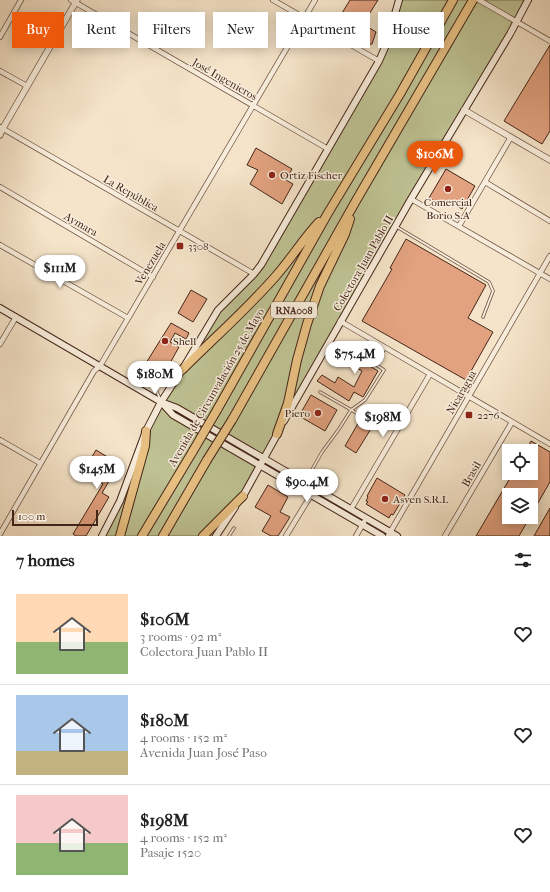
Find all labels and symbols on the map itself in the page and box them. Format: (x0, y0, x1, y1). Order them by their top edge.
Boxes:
street label: José Ingenieros (189, 55, 259, 103)
pin: $106M (407, 141, 463, 175)
place label: Ortiz Fischer (280, 169, 342, 182)
marker: Ortiz Fischer (267, 170, 277, 180)
street label: La República (101, 172, 161, 215)
marker: Comercial Borio S.A (443, 184, 453, 194)
place label: Comercial Borio S.A (424, 196, 472, 222)
street label: Aymara (61, 209, 101, 240)
street label: Colectora Juan Pablo II (331, 212, 397, 313)
street label: Venezuela (132, 238, 169, 288)
place label: 3308 (188, 240, 209, 253)
marker: 3308 (175, 241, 185, 251)
pin: $111M (32, 255, 88, 289)
road number: RNA008 (271, 302, 317, 318)
street label: Avenida de Circunvalación 25 de Mayo (165, 305, 267, 470)
place label: Shell (173, 335, 196, 348)
marker: Shell (160, 336, 170, 346)
pin: $75.4M (322, 341, 388, 375)
pin: $180M (127, 361, 183, 395)
street label: Nicaragua (444, 367, 480, 416)
pin: $198M (355, 404, 411, 438)
place label: Piero (285, 407, 310, 420)
marker: Piero (313, 408, 323, 418)
place label: 2276 (477, 409, 500, 422)
marker: 2276 (464, 410, 474, 420)
pin: $145M (69, 456, 125, 490)
street label: Brasil (459, 459, 484, 489)
pin: $90.4M (274, 469, 340, 503)
place label: Asven S.R.L (392, 493, 449, 506)
marker: Asven S.R.L (380, 494, 390, 504)
scale bar (12, 508, 98, 527)

